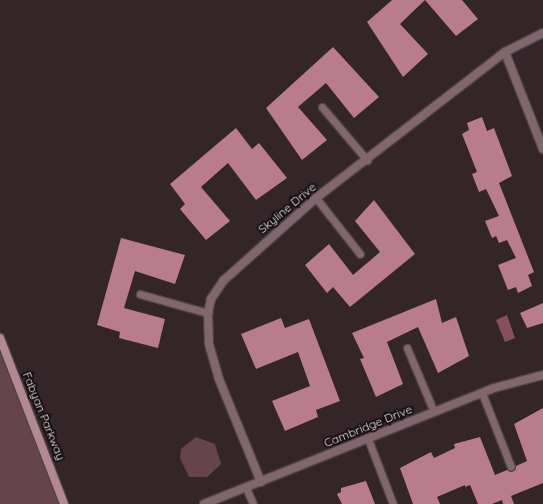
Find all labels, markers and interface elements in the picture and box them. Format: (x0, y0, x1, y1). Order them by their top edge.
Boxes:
street label: Skyline Drive (255, 180, 319, 236)
street label: Fabyan Parkway (20, 370, 68, 462)
street label: Cambridge Drive (322, 402, 414, 450)

